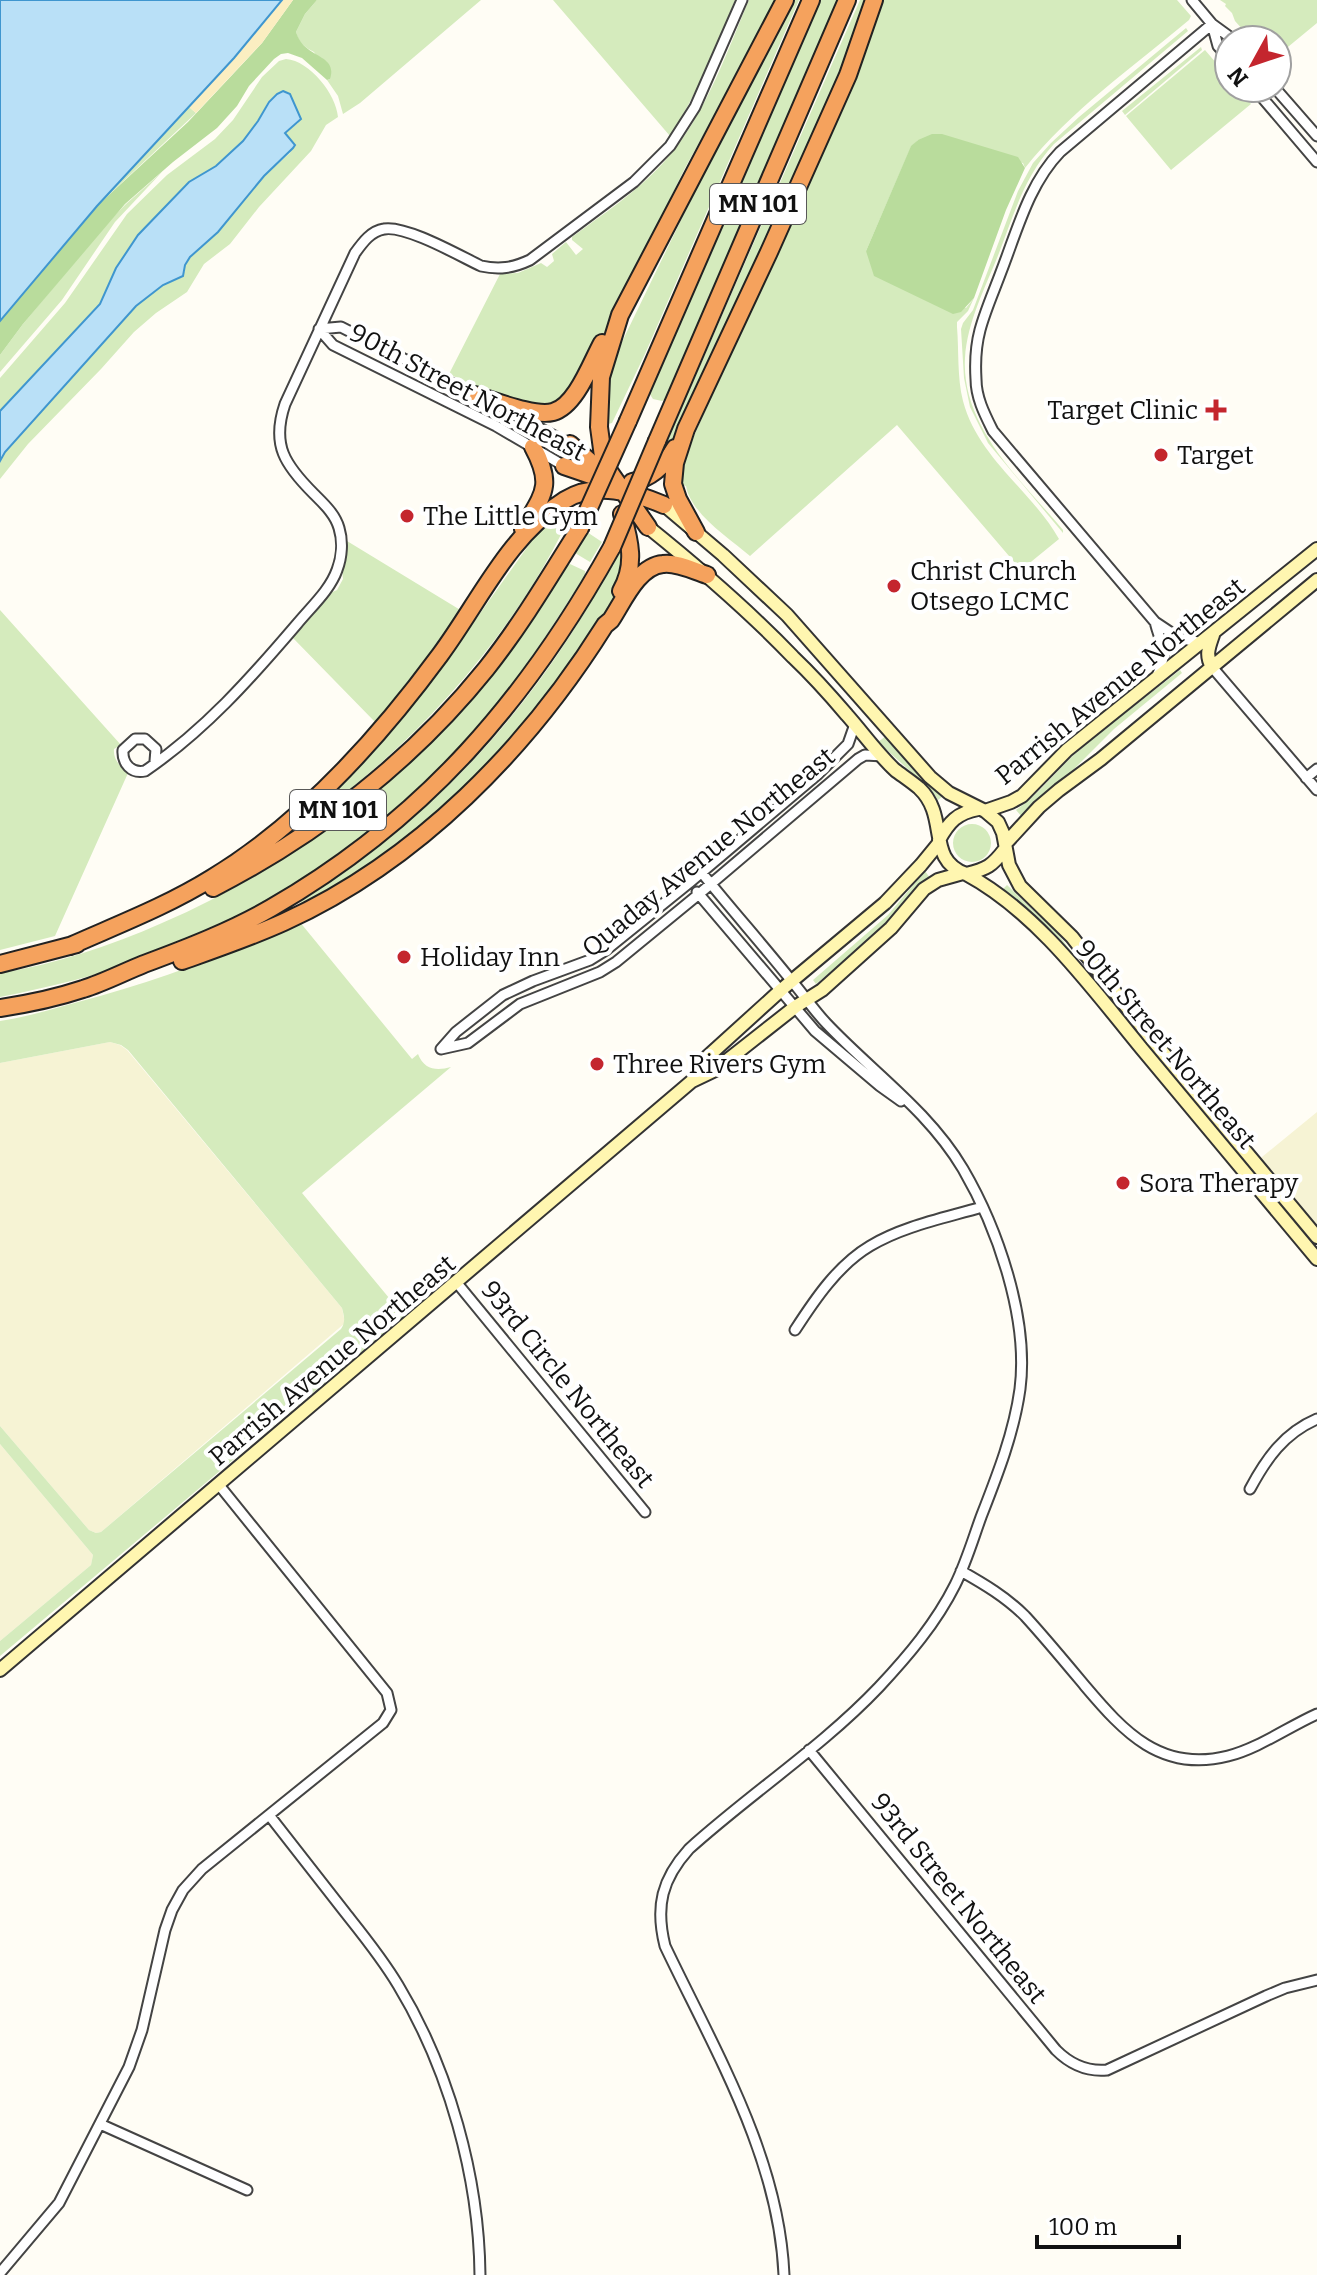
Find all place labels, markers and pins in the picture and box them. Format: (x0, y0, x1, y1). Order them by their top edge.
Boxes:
place label: Target Clinic (1047, 395, 1198, 426)
marker: Target Clinic (1205, 399, 1227, 421)
place label: Target (1177, 440, 1254, 471)
marker: Target (1152, 446, 1170, 464)
place label: The Little Gym (423, 501, 598, 532)
marker: The Little Gym (398, 507, 416, 525)
place label: Christ Church Otsego LCMC (910, 556, 1076, 617)
marker: Christ Church Otsego LCMC (885, 577, 903, 595)
place label: Holiday Inn (420, 942, 561, 973)
marker: Holiday Inn (395, 948, 413, 966)
place label: Three Rivers Gym (613, 1049, 826, 1080)
marker: Three Rivers Gym (588, 1055, 606, 1073)
place label: Sora Therapy (1139, 1168, 1298, 1199)
marker: Sora Therapy (1114, 1174, 1132, 1192)

